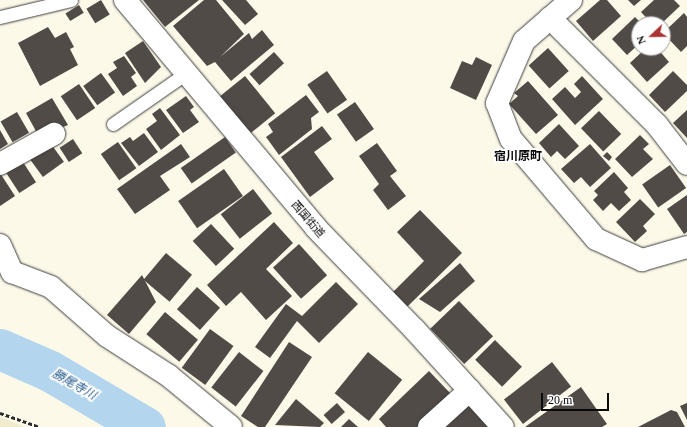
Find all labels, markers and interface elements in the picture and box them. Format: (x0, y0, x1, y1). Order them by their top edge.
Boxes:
north arrow (631, 16, 671, 56)
text: N (634, 34, 648, 46)
district label: 宿川原町 (494, 150, 542, 164)
street label: 西国街道 (289, 198, 327, 240)
water label: 勝尾寺川 (50, 367, 98, 403)
scale bar (543, 385, 611, 411)
text: 20 m (548, 393, 572, 407)

